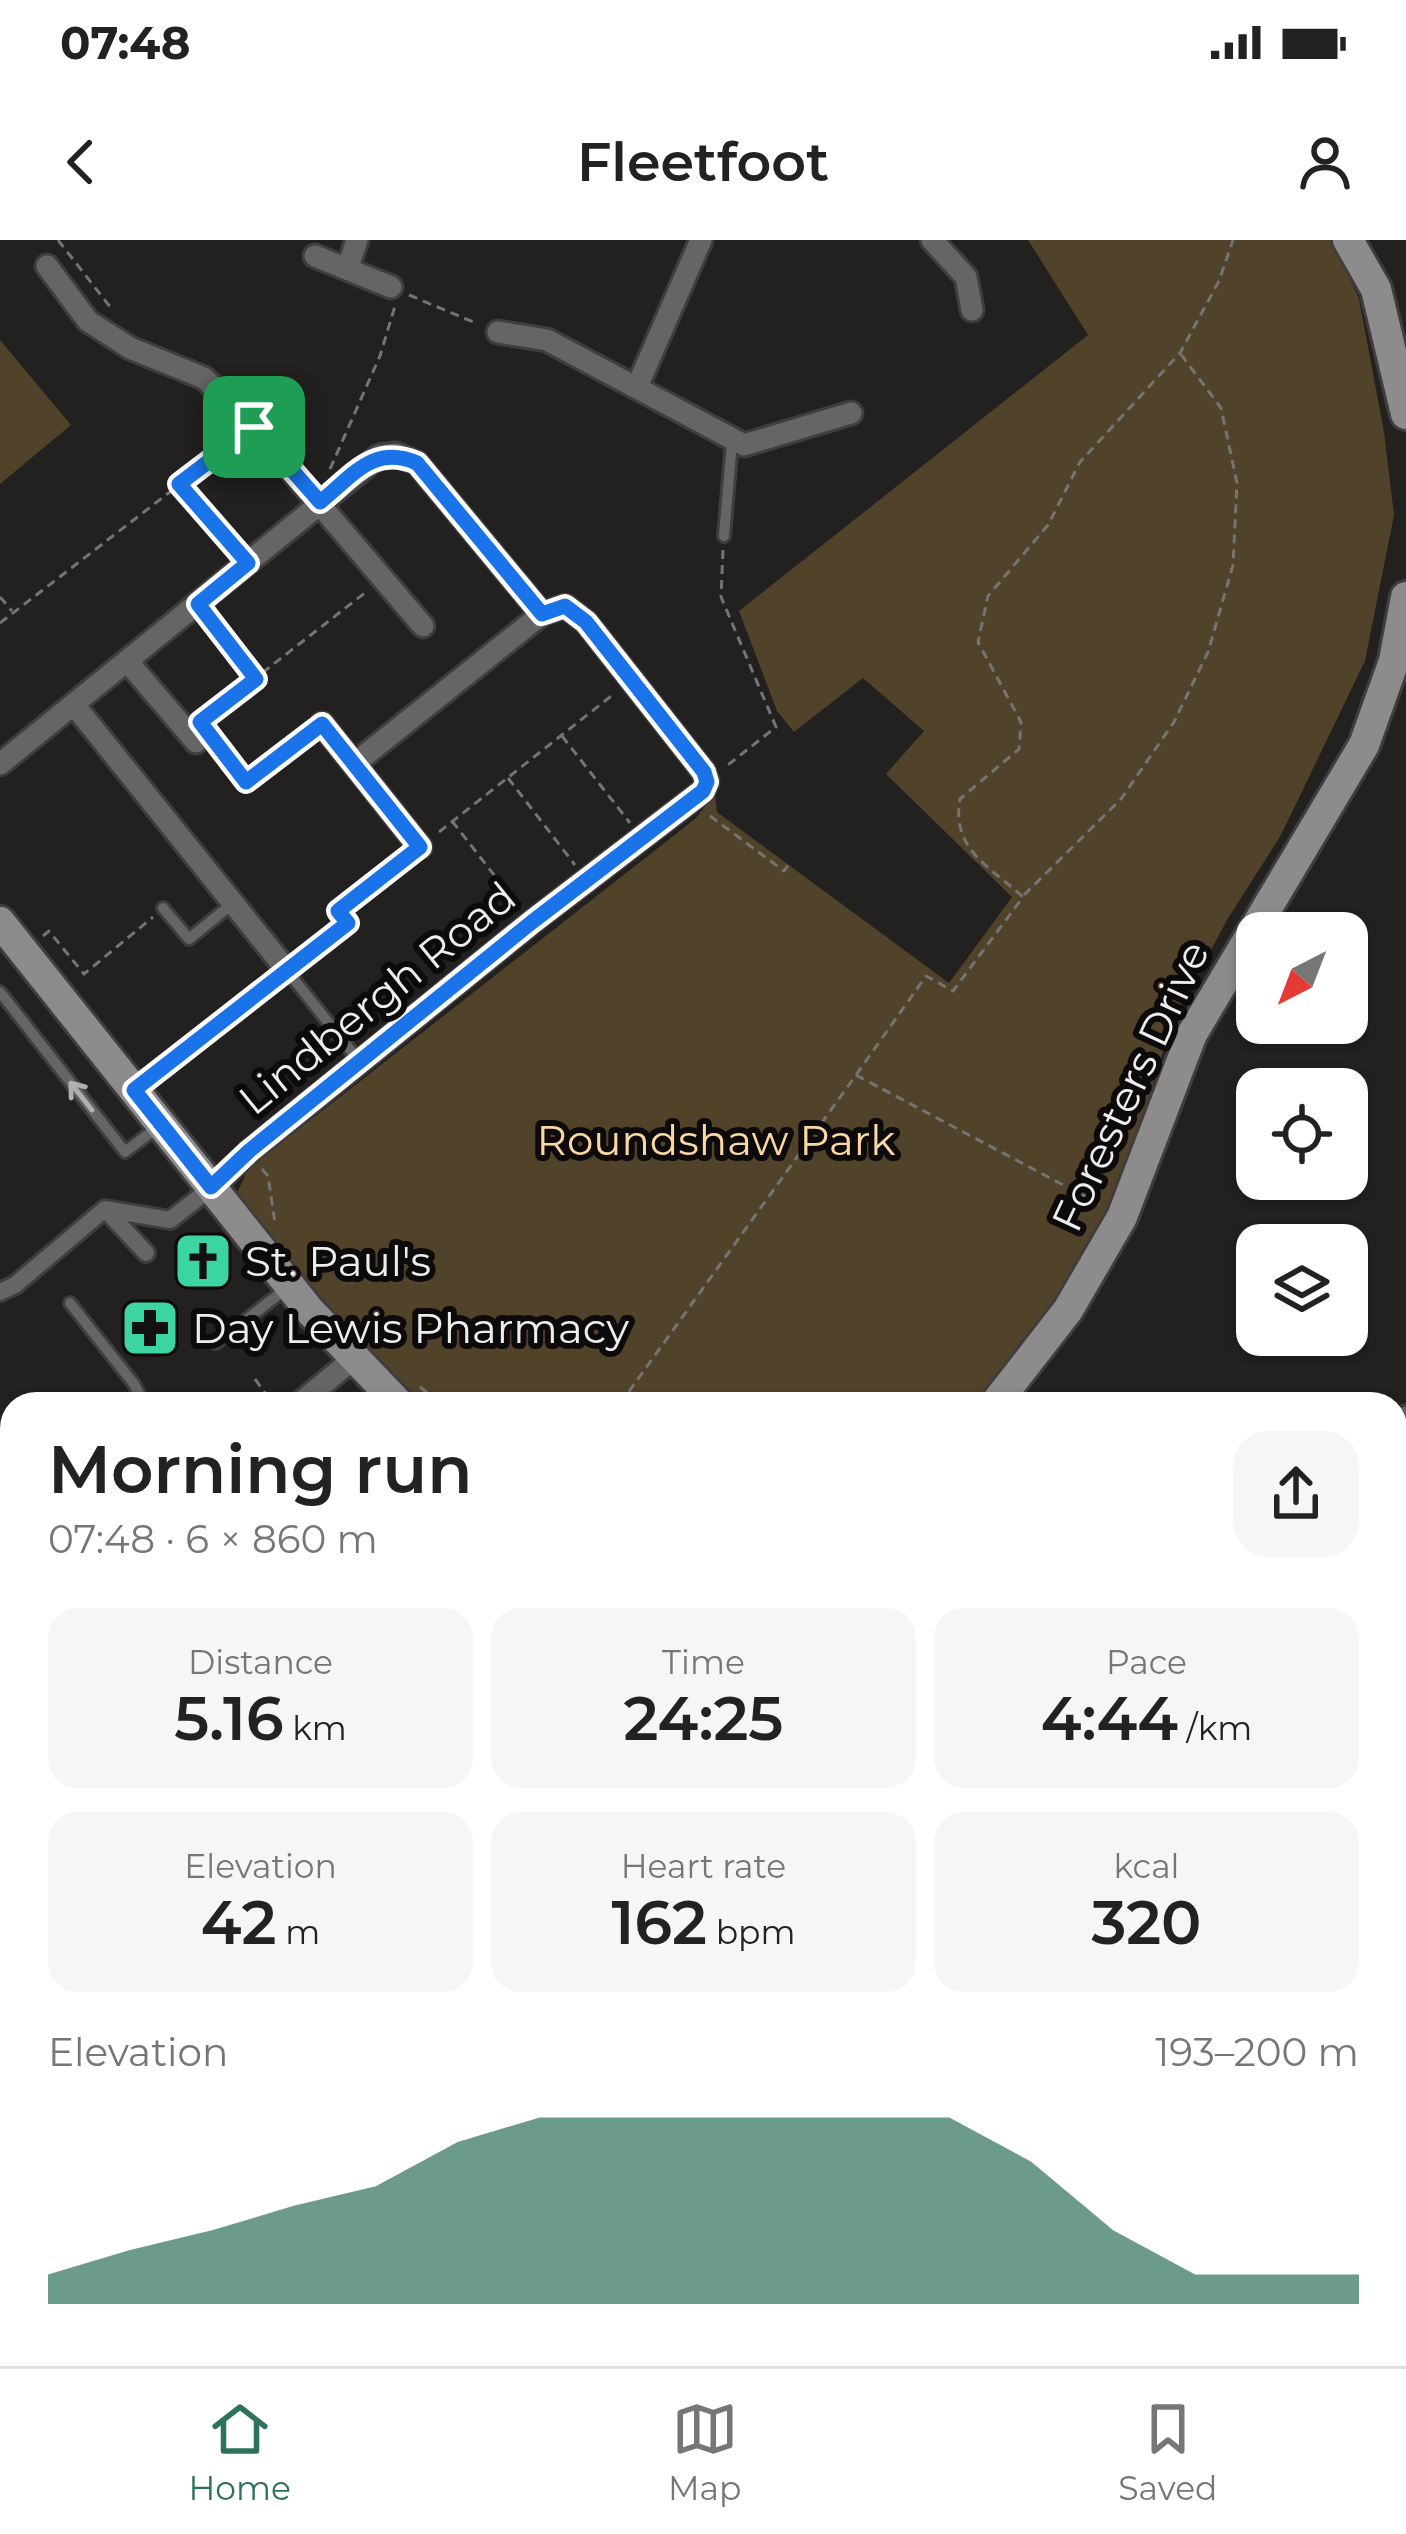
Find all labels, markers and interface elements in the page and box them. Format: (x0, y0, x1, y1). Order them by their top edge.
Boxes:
text: 07:48 (60, 15, 190, 70)
icon: back (48, 129, 114, 195)
text: Fleetfoot (577, 129, 829, 195)
icon: person (1292, 129, 1358, 195)
pin (203, 376, 305, 478)
icon: arrive (221, 394, 287, 460)
street label: Lindbergh Road (228, 870, 526, 1126)
north arrow (1236, 912, 1368, 1044)
map controls (1236, 912, 1368, 1356)
street label: Foresters Drive (1040, 933, 1220, 1239)
button: locate (1236, 1068, 1368, 1200)
one-way arrow (68, 1081, 95, 1113)
park label: Roundshaw Park (537, 1114, 895, 1166)
button: layers (1236, 1224, 1368, 1356)
church icon: St. Paul's (172, 1230, 234, 1292)
place label: St. Paul's (245, 1235, 431, 1287)
pharmacy icon: Day Lewis Pharmacy (119, 1297, 181, 1359)
place label: Day Lewis Pharmacy (192, 1302, 629, 1354)
text: Morning run (48, 1429, 472, 1510)
button: share (1233, 1431, 1359, 1557)
text: 07:48 · 6 × 860 m (48, 1515, 378, 1563)
text: Distance (188, 1642, 333, 1682)
text: Time (662, 1642, 745, 1682)
text: Pace (1106, 1642, 1187, 1682)
text: 5.16 (174, 1682, 284, 1755)
text: 24:25 (624, 1682, 783, 1755)
text: 4:44 (1041, 1682, 1178, 1755)
text: km (284, 1708, 347, 1748)
text: /km (1178, 1708, 1252, 1748)
text: Elevation (184, 1846, 337, 1886)
text: Heart rate (621, 1846, 786, 1886)
text: kcal (1114, 1846, 1179, 1886)
text: 42 (201, 1886, 277, 1959)
text: 162 (612, 1886, 707, 1959)
text: 320 (1092, 1886, 1201, 1959)
text: m (277, 1912, 320, 1952)
text: bpm (707, 1912, 795, 1952)
text: Elevation (48, 2028, 228, 2076)
text: 193–200 m (1155, 2028, 1359, 2076)
tab: Home (189, 2396, 291, 2508)
tab: Map (668, 2396, 741, 2508)
tab: Saved (1118, 2396, 1217, 2508)

